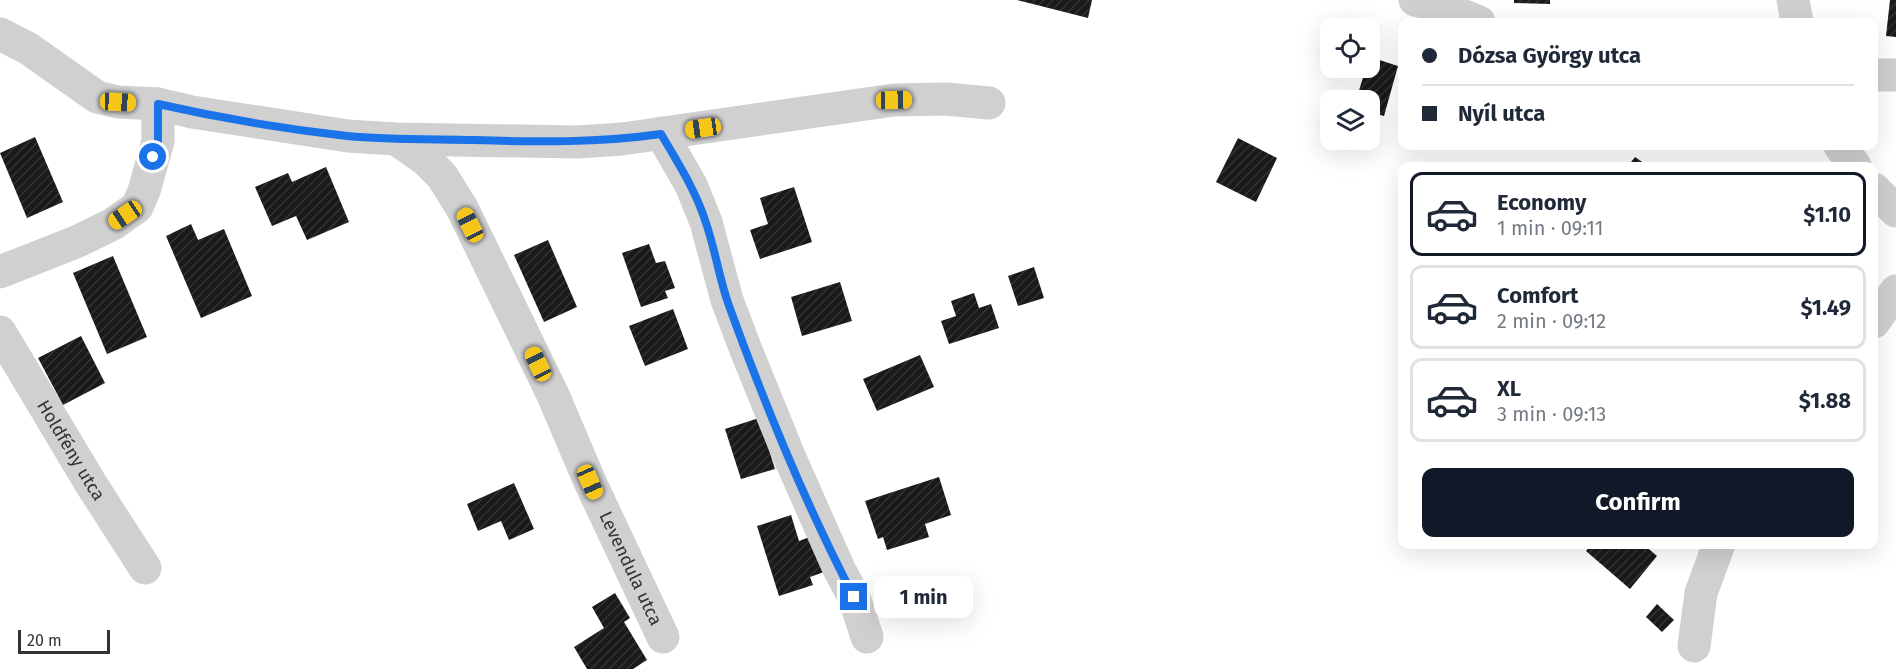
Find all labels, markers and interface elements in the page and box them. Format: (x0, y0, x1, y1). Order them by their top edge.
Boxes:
map controls (1320, 18, 1380, 150)
button: locate (1320, 18, 1380, 78)
text: Dózsa György utca (1458, 42, 1641, 69)
button: layers (1320, 90, 1380, 150)
car (876, 91, 912, 109)
car (100, 92, 136, 112)
text: Nyíl utca (1458, 100, 1545, 127)
car (684, 117, 722, 139)
route start (139, 143, 166, 170)
icon: car (1425, 187, 1479, 241)
text: Economy (1497, 189, 1586, 216)
car (105, 197, 145, 233)
text: $1.10 (1803, 201, 1851, 228)
car (454, 205, 486, 245)
text: 1 min · 09:11 (1497, 216, 1603, 240)
icon: car (1425, 280, 1479, 334)
text: Comfort (1497, 282, 1578, 309)
text: $1.49 (1800, 294, 1851, 321)
text: 2 min · 09:12 (1497, 309, 1606, 333)
car (522, 344, 554, 384)
icon: car (1425, 373, 1479, 427)
text: XL (1497, 375, 1521, 402)
text: $1.88 (1799, 387, 1851, 414)
street label: Holdfény utca (32, 396, 110, 505)
text: 3 min · 09:13 (1497, 402, 1606, 426)
car (574, 462, 606, 502)
button: Confirm (1422, 468, 1854, 537)
street label: Levendula utca (594, 508, 667, 629)
callout: 1 min (875, 576, 974, 618)
route end (840, 583, 867, 610)
text: 1 min (899, 585, 948, 609)
scale bar (18, 627, 110, 654)
text: 20 m (27, 631, 62, 650)

